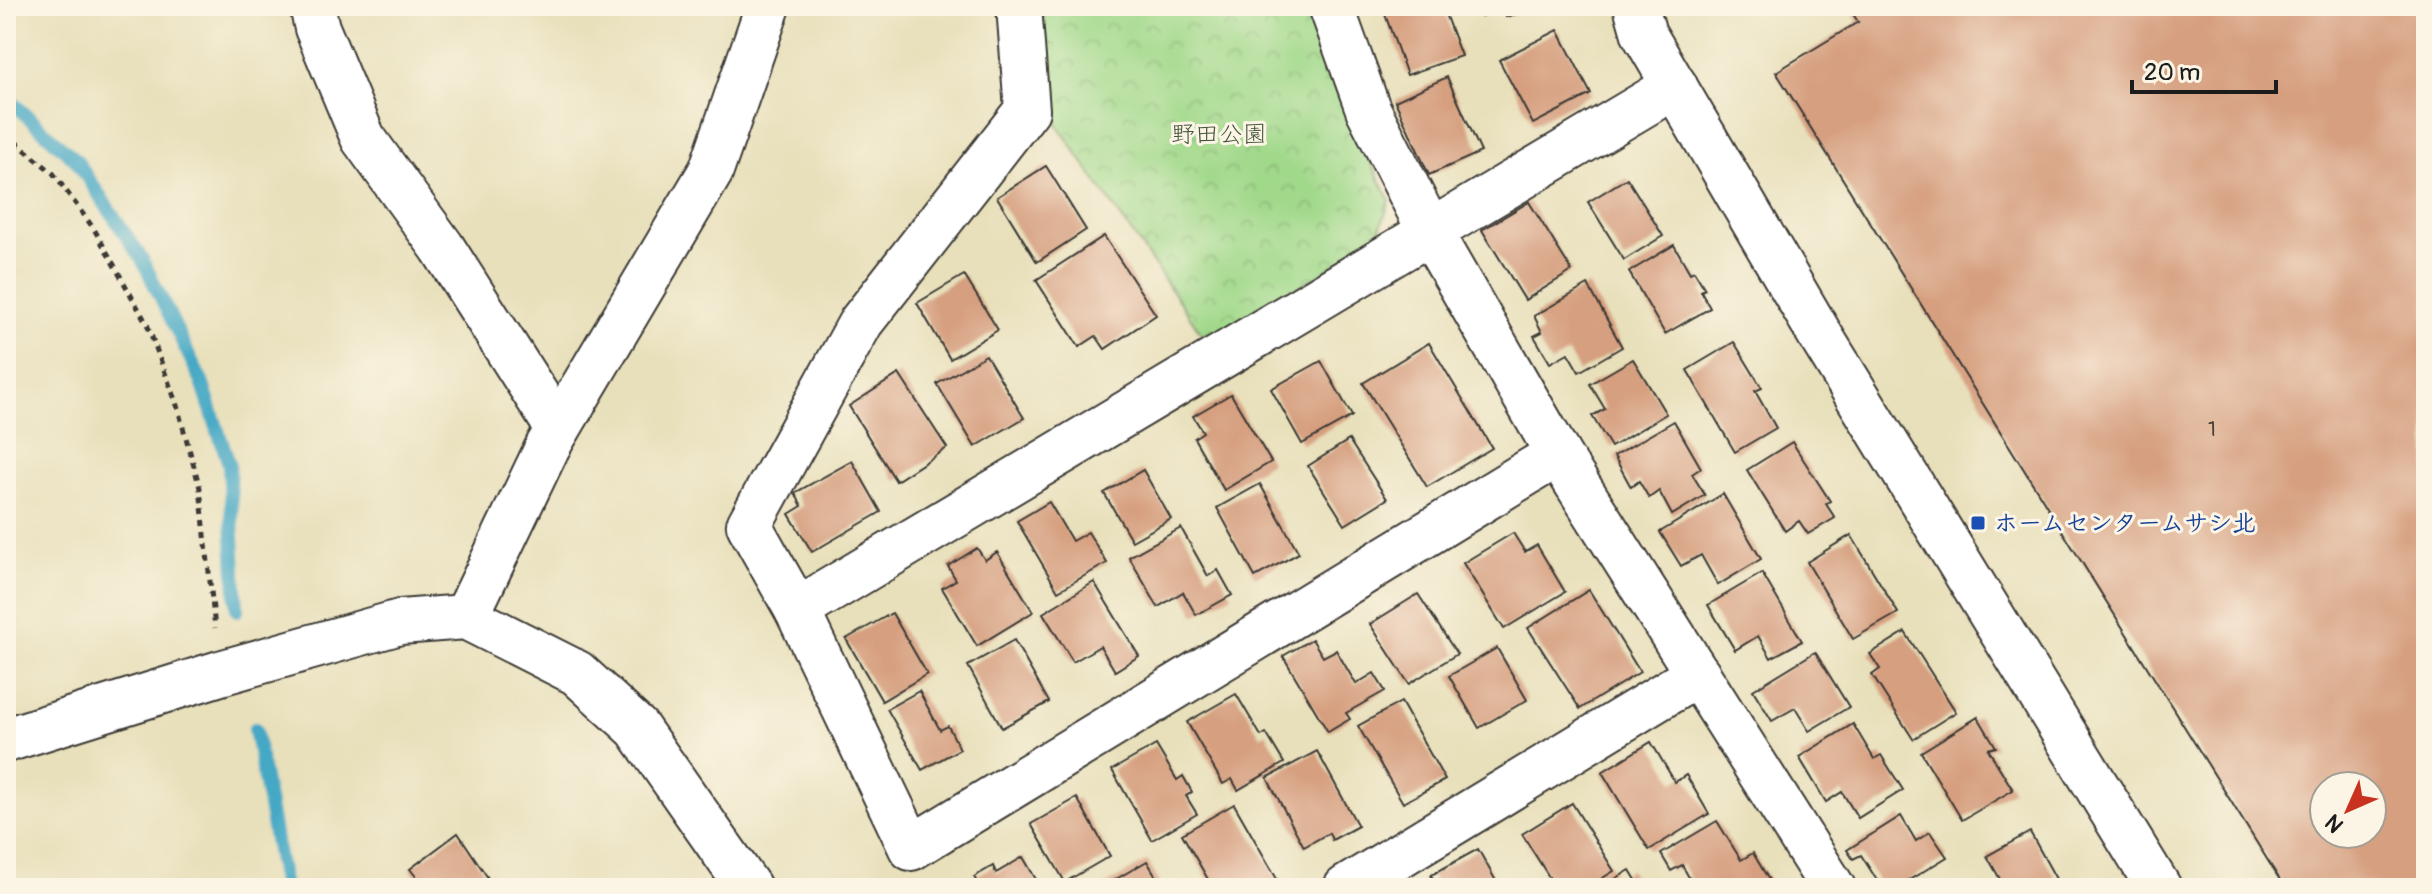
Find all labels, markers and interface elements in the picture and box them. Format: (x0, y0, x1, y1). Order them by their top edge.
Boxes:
scale bar (2132, 44, 2276, 94)
text: 20 m (2144, 58, 2200, 87)
park label: 野田公園 (1171, 120, 1267, 149)
house number: 1 (2208, 417, 2216, 442)
place label: ホームセンタームサシ北 (1994, 509, 2256, 538)
marker: ホームセンタームサシ北 (1969, 514, 1987, 532)
north arrow (2308, 770, 2388, 850)
text: N (2319, 808, 2350, 839)

